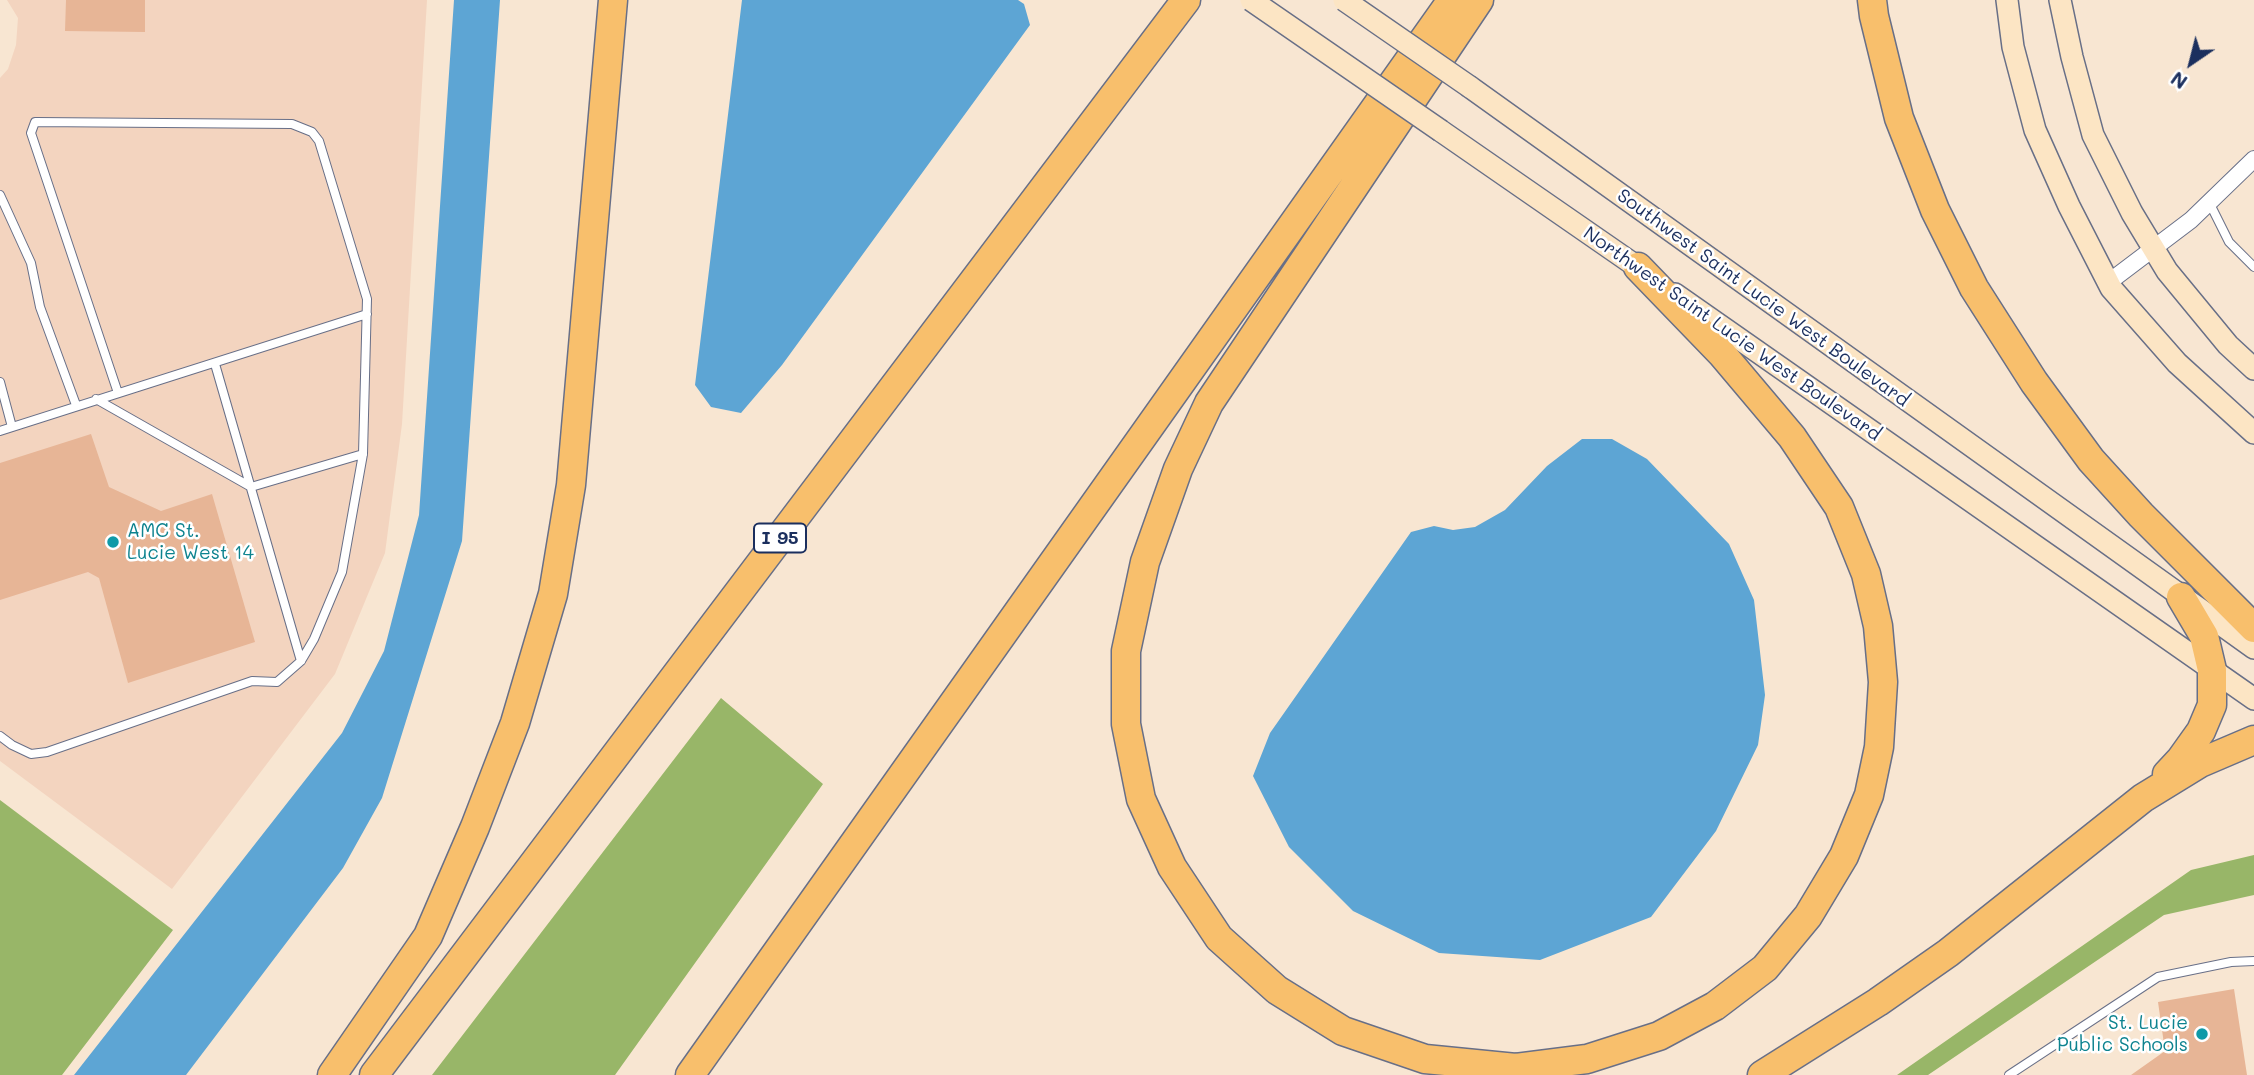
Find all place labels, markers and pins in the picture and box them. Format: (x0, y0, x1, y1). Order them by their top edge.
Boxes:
place label: AMC St. Lucie West 14 (127, 520, 254, 564)
marker: AMC St. Lucie West 14 (105, 534, 121, 550)
place label: St. Lucie Public Schools (2057, 1012, 2188, 1056)
marker: St. Lucie Public Schools (2194, 1026, 2210, 1042)

